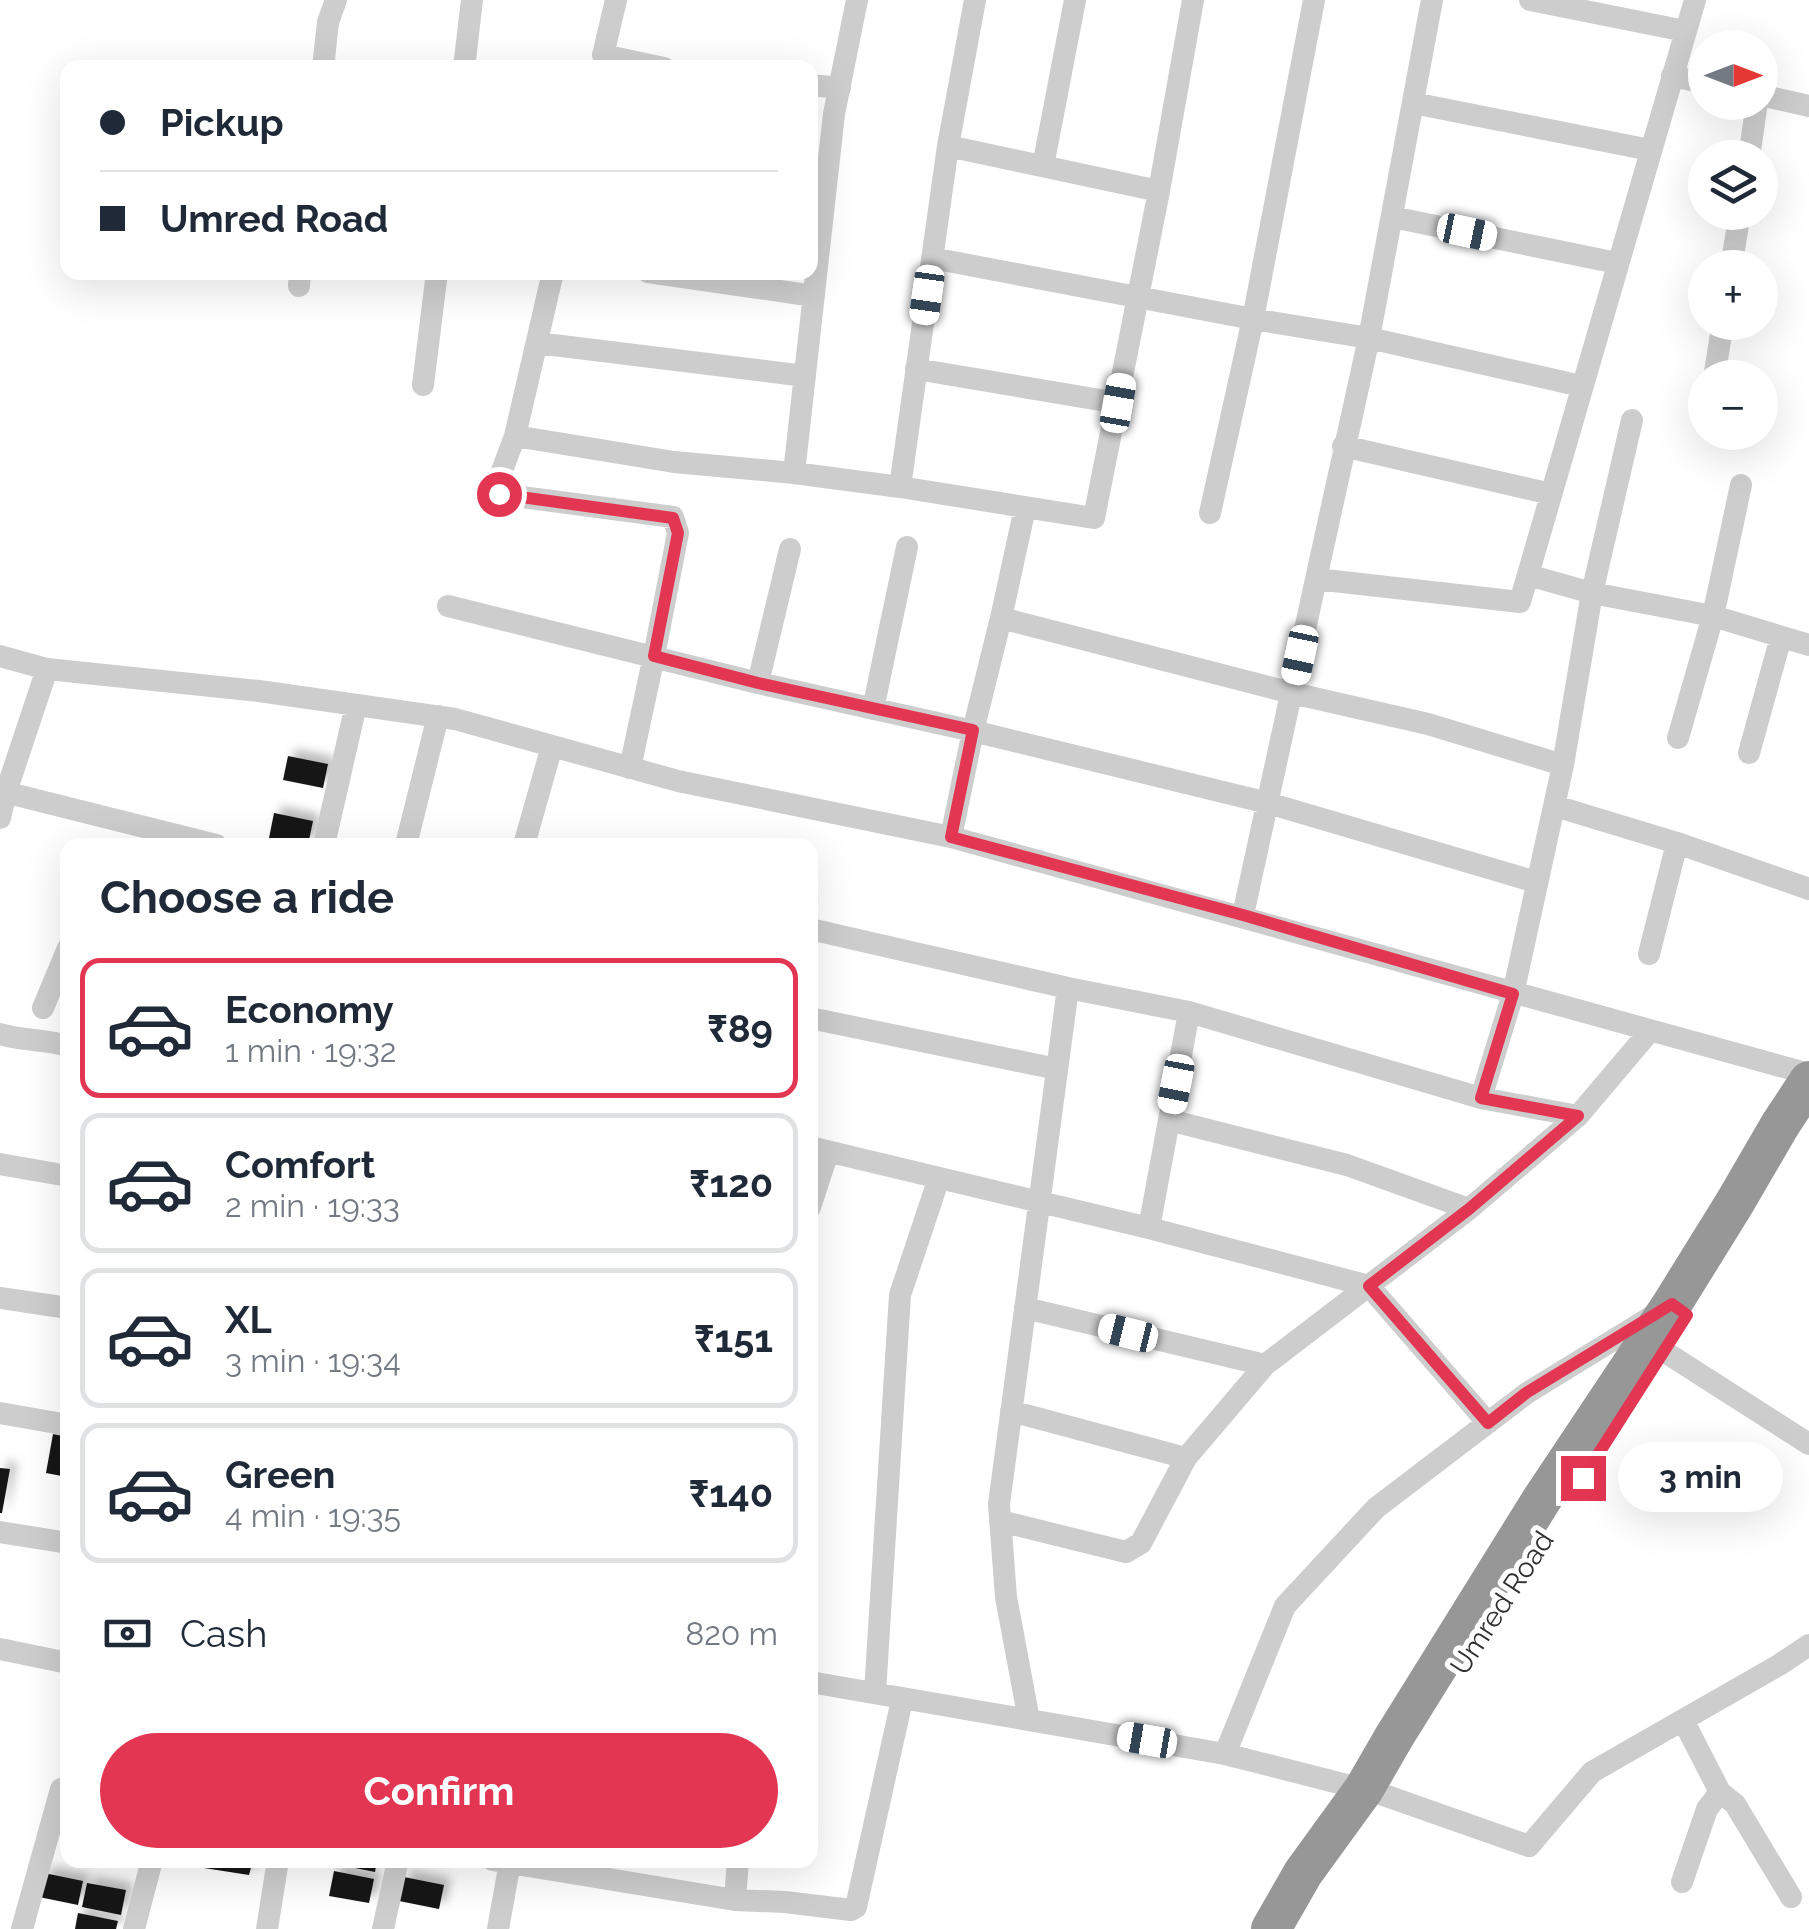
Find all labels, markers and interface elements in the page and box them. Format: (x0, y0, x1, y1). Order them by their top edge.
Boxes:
north arrow (1688, 30, 1778, 120)
map controls (1688, 30, 1778, 450)
text: Pickup (160, 100, 284, 145)
button: layers (1688, 140, 1778, 230)
text: Umred Road (160, 196, 388, 241)
car (1435, 211, 1499, 253)
button: + (1688, 250, 1778, 340)
car (908, 263, 946, 327)
button: − (1688, 360, 1778, 450)
car (1098, 371, 1138, 435)
route start (477, 472, 522, 517)
car (1279, 623, 1321, 687)
text: Choose a ride (100, 871, 394, 924)
icon: car (105, 983, 195, 1073)
text: Economy (225, 987, 394, 1032)
text: ₹89 (707, 1006, 773, 1051)
text: 1 min · 19:32 (225, 1032, 397, 1069)
car (1156, 1052, 1196, 1116)
icon: car (105, 1138, 195, 1228)
text: Comfort (225, 1142, 375, 1187)
text: ₹120 (689, 1161, 773, 1206)
text: 2 min · 19:33 (225, 1187, 400, 1224)
icon: car (105, 1293, 195, 1383)
text: XL (225, 1297, 272, 1342)
car (1095, 1311, 1161, 1355)
text: ₹151 (694, 1316, 773, 1361)
text: 3 min · 19:34 (225, 1342, 401, 1379)
callout: 3 min (1618, 1443, 1783, 1513)
icon: car (105, 1448, 195, 1538)
text: Green (225, 1452, 335, 1497)
route end (1561, 1456, 1606, 1501)
text: 3 min (1659, 1458, 1742, 1495)
text: ₹140 (689, 1471, 773, 1516)
text: 4 min · 19:35 (225, 1497, 401, 1534)
street label: Umred Road (1443, 1525, 1561, 1681)
icon: cash (100, 1606, 155, 1661)
text: Cash (180, 1611, 267, 1656)
text: 820 m (685, 1615, 778, 1652)
car (1115, 1720, 1179, 1760)
button: Confirm (100, 1733, 778, 1848)

